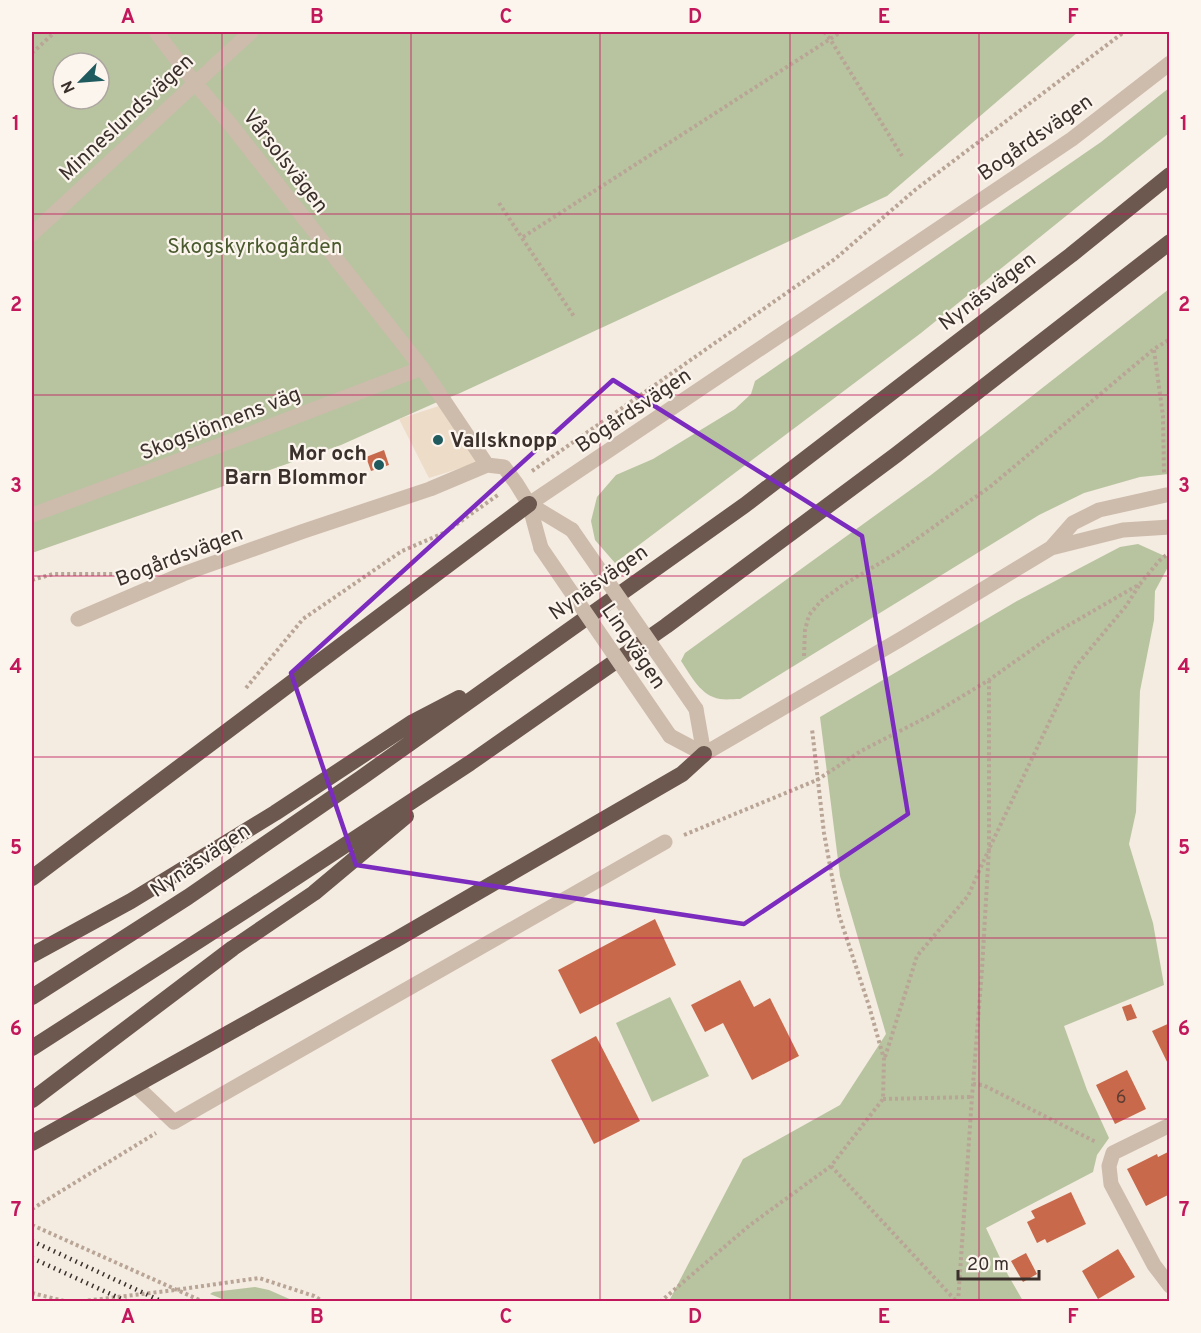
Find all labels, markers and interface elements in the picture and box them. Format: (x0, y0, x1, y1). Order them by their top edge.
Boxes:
text: A (121, 5, 135, 31)
text: B (310, 5, 324, 31)
text: C (500, 5, 512, 31)
text: D (688, 5, 702, 31)
text: E (878, 5, 890, 31)
text: F (1067, 5, 1079, 31)
street label: Minneslundsvägen (54, 49, 200, 188)
north arrow (51, 51, 111, 111)
text: N (58, 77, 81, 96)
street label: Bogårdsvägen (973, 89, 1099, 188)
street label: Vårsolsvägen (236, 105, 334, 219)
text: 1 (12, 112, 20, 138)
text: 1 (1180, 112, 1188, 138)
park label: Skogskyrkogården (167, 234, 343, 261)
street label: Nynäsvägen (934, 247, 1042, 338)
text: 2 (10, 293, 22, 319)
text: 2 (1178, 293, 1190, 319)
street label: Bogårdsvägen (571, 363, 697, 460)
street label: Skogslönnens väg (136, 381, 305, 467)
place label: Vallsknopp (450, 428, 557, 455)
marker: Vallsknopp (431, 433, 445, 447)
place label: Mor och Barn Blommor (225, 441, 367, 492)
marker: Mor och Barn Blommor (372, 458, 386, 472)
text: 3 (10, 474, 22, 500)
text: 3 (1178, 474, 1190, 500)
street label: Bogårdsvägen (112, 521, 247, 594)
street label: Nynäsvägen (544, 539, 654, 627)
street label: Lingvägen (594, 599, 671, 695)
text: 4 (10, 655, 22, 681)
text: 4 (1178, 655, 1190, 681)
street label: Nynäsvägen (146, 818, 256, 905)
text: 5 (10, 836, 22, 862)
text: 5 (1178, 836, 1190, 862)
text: 6 (10, 1017, 22, 1043)
text: 6 (1178, 1017, 1190, 1043)
house number: 6 (1116, 1087, 1126, 1110)
text: 7 (11, 1198, 21, 1224)
text: 7 (1179, 1198, 1189, 1224)
scale bar (958, 1243, 1039, 1281)
text: 20 m (967, 1254, 1009, 1277)
text: A (121, 1305, 135, 1331)
text: B (310, 1305, 324, 1331)
text: C (500, 1305, 512, 1331)
text: D (688, 1305, 702, 1331)
text: E (878, 1305, 890, 1331)
text: F (1067, 1305, 1079, 1331)

